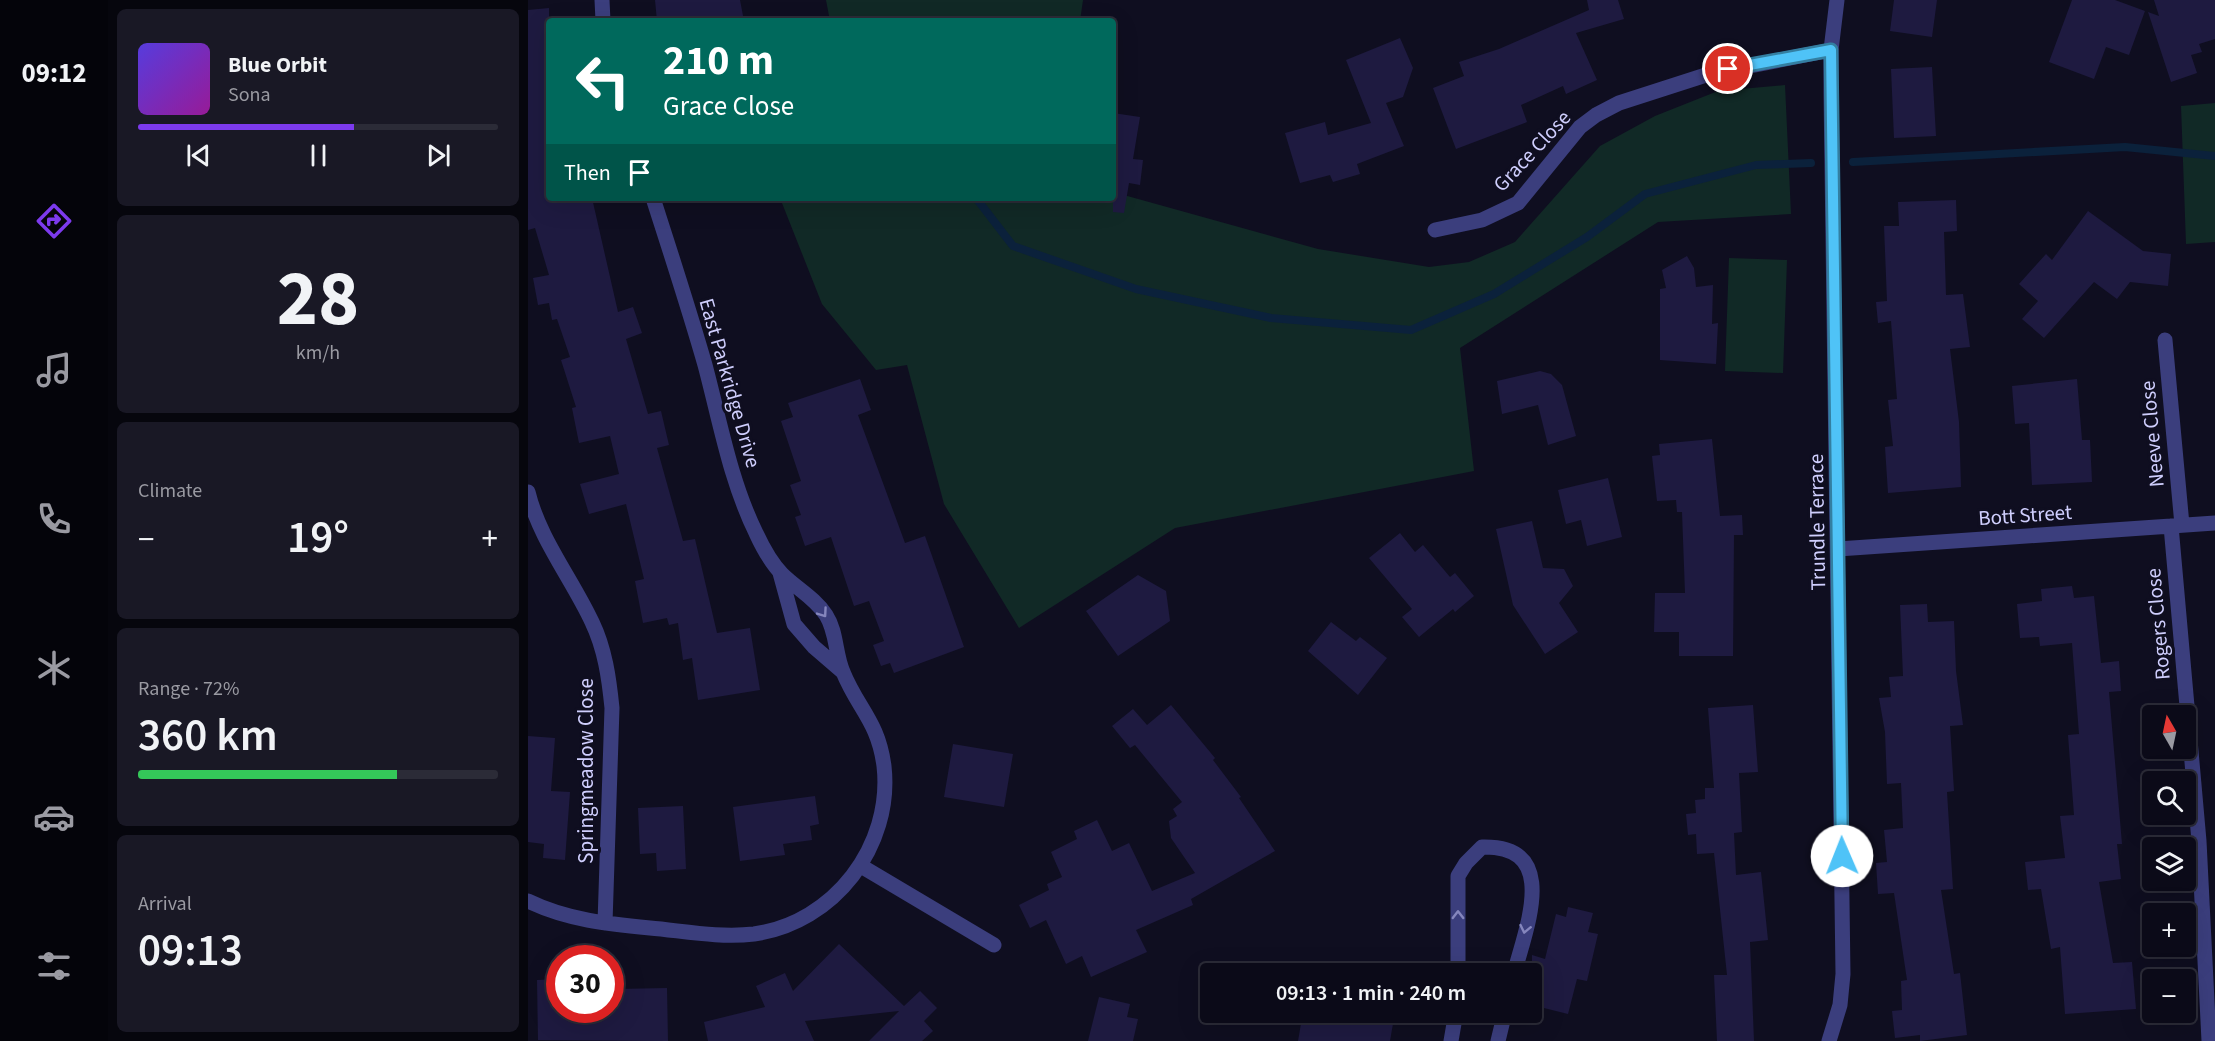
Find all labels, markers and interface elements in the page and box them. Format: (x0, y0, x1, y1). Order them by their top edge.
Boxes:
text: 210 m (663, 31, 774, 91)
icon: left (564, 42, 642, 120)
pin (1702, 43, 1753, 94)
text: Blue Orbit (228, 49, 327, 81)
icon: arrive (1711, 52, 1744, 85)
text: 09:12 (21, 54, 87, 93)
text: Sona (228, 81, 271, 109)
text: Grace Close (663, 87, 794, 126)
street label: Grace Close (1486, 103, 1578, 199)
icon: previous (182, 139, 215, 172)
icon: pause (302, 139, 335, 172)
icon: next (422, 139, 455, 172)
icon: arrive (623, 156, 656, 189)
text: Then (564, 157, 611, 189)
icon: directions (33, 200, 75, 242)
text: 28 (277, 244, 359, 355)
street label: East Parkridge Drive (691, 295, 769, 471)
text: km/h (296, 339, 340, 367)
icon: music (33, 349, 75, 391)
street label: Neeve Close (2132, 380, 2172, 488)
street label: Trundle Terrace (1801, 453, 1833, 591)
text: Climate (138, 477, 202, 505)
street label: Bott Street (1977, 497, 2073, 533)
icon: phone (33, 498, 75, 540)
text: 19° (287, 506, 349, 570)
text: − (138, 516, 154, 563)
text: + (482, 516, 498, 563)
street label: Rogers Close (2138, 567, 2178, 681)
one-way arrow (816, 606, 827, 617)
icon: climate (33, 647, 75, 689)
text: Range · 72% (138, 675, 239, 703)
street label: Springmeadow Close (571, 678, 601, 864)
text: 360 km (138, 704, 278, 768)
north arrow (2142, 705, 2196, 759)
map controls (2142, 705, 2196, 1023)
button: search (2142, 771, 2196, 825)
icon: car (33, 796, 75, 838)
position arrow (1810, 824, 1874, 888)
button: layers (2142, 837, 2196, 891)
text: Arrival (138, 890, 192, 918)
button: + (2142, 903, 2196, 957)
one-way arrow (1452, 911, 1464, 920)
text: 09:13 (138, 919, 243, 983)
one-way arrow (1519, 924, 1532, 934)
icon: filters (33, 945, 75, 987)
speed limit sign: 30 (546, 945, 624, 1023)
button: − (2142, 969, 2196, 1023)
text: 09:13 · 1 min · 240 m (1276, 977, 1466, 1009)

